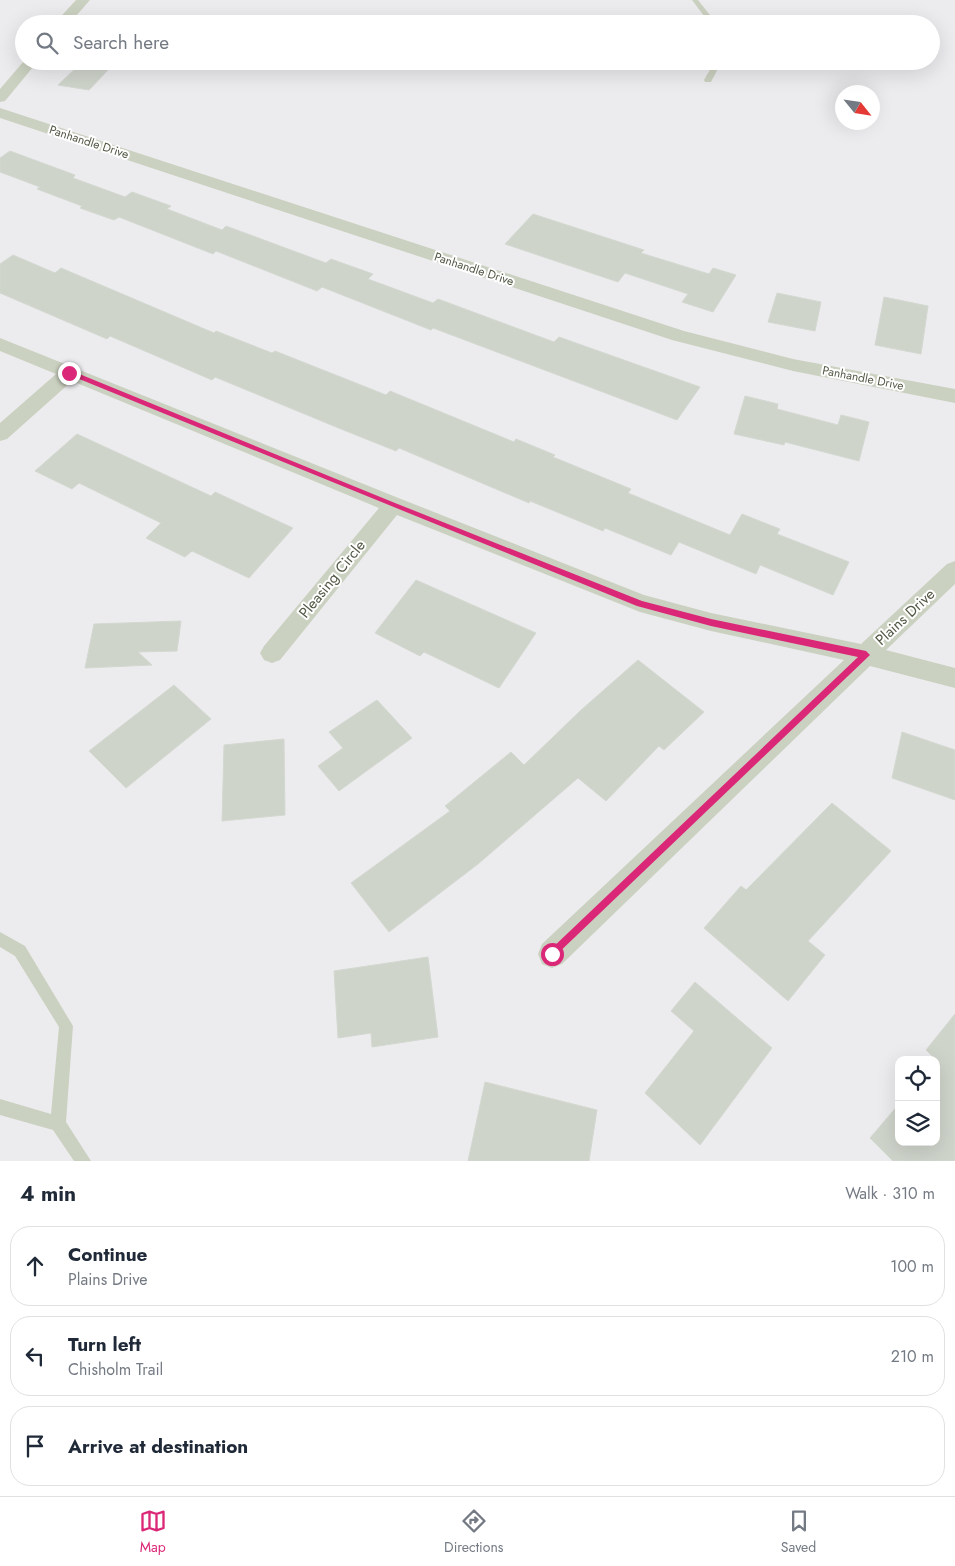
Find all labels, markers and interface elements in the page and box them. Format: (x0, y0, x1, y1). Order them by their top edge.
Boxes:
search box (15, 15, 940, 70)
icon: search (33, 29, 61, 57)
text: Search here (73, 29, 169, 56)
north arrow (835, 85, 880, 130)
street label: Panhandle Drive (47, 121, 131, 163)
street label: Panhandle Drive (432, 248, 516, 290)
street label: Panhandle Drive (821, 361, 905, 395)
route end (58, 362, 81, 385)
street label: Pleasing Circle (294, 535, 371, 623)
street label: Plains Drive (870, 583, 940, 650)
route start (541, 943, 564, 966)
map controls (895, 1056, 940, 1146)
button: locate (895, 1056, 940, 1101)
button: layers (895, 1101, 940, 1146)
text: 4 min (20, 1179, 76, 1209)
text: Walk · 310 m (845, 1182, 935, 1205)
text: Continue (68, 1241, 147, 1268)
icon: ahead (21, 1252, 49, 1280)
text: 100 m (890, 1255, 934, 1278)
text: Plains Drive (68, 1268, 148, 1291)
text: Turn left (68, 1331, 141, 1358)
icon: left (21, 1342, 49, 1370)
text: 210 m (891, 1345, 934, 1368)
text: Chisholm Trail (68, 1358, 163, 1381)
icon: arrive (21, 1432, 49, 1460)
text: Arrive at destination (68, 1433, 248, 1460)
tab: Map (139, 1507, 167, 1557)
tab: Directions (444, 1507, 503, 1557)
tab: Saved (781, 1507, 816, 1557)

